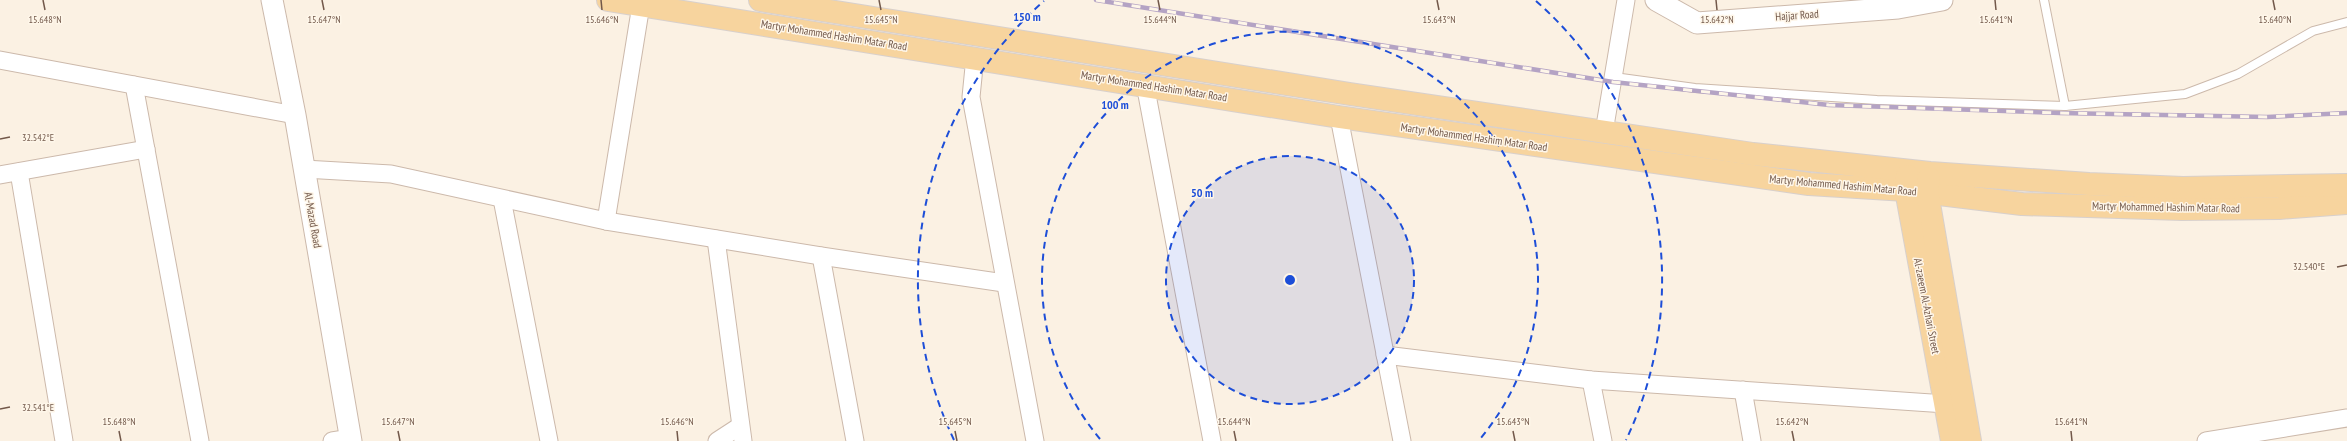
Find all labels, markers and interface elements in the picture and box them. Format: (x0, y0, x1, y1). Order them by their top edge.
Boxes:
street label: Hajjar Road (1775, 6, 1819, 24)
text: 150 m (1013, 9, 1041, 24)
text: 15.648°N (28, 13, 62, 26)
text: 15.647°N (307, 13, 341, 26)
text: 15.646°N (585, 13, 619, 26)
text: 15.645°N (864, 13, 898, 26)
text: 15.644°N (1143, 13, 1177, 26)
text: 15.643°N (1422, 13, 1456, 26)
text: 15.642°N (1700, 13, 1734, 26)
text: 15.641°N (1979, 13, 2013, 26)
text: 15.640°N (2258, 13, 2292, 26)
street label: Martyr Mohammed Hashim Matar Road (760, 17, 908, 54)
street label: Martyr Mohammed Hashim Matar Road (1080, 68, 1228, 105)
text: 100 m (1101, 97, 1129, 112)
street label: Martyr Mohammed Hashim Matar Road (1400, 120, 1548, 154)
text: 32.542°E (22, 131, 54, 144)
street label: Martyr Mohammed Hashim Matar Road (1769, 172, 1917, 198)
text: 50 m (1191, 185, 1213, 200)
street label: Al-Mazad Road (301, 191, 325, 249)
street label: Martyr Mohammed Hashim Matar Road (2092, 199, 2240, 215)
street label: Al-zaeem Al-Azhari Street (1911, 257, 1943, 355)
text: 32.540°E (2293, 260, 2325, 273)
centre of rings (1283, 273, 1297, 287)
text: 32.541°E (22, 401, 54, 414)
text: 15.648°N (102, 415, 136, 428)
text: 15.647°N (381, 415, 415, 428)
text: 15.646°N (660, 415, 694, 428)
text: 15.645°N (938, 415, 972, 428)
text: 15.644°N (1217, 415, 1251, 428)
text: 15.643°N (1496, 415, 1530, 428)
text: 15.642°N (1775, 415, 1809, 428)
text: 15.641°N (2054, 415, 2088, 428)

